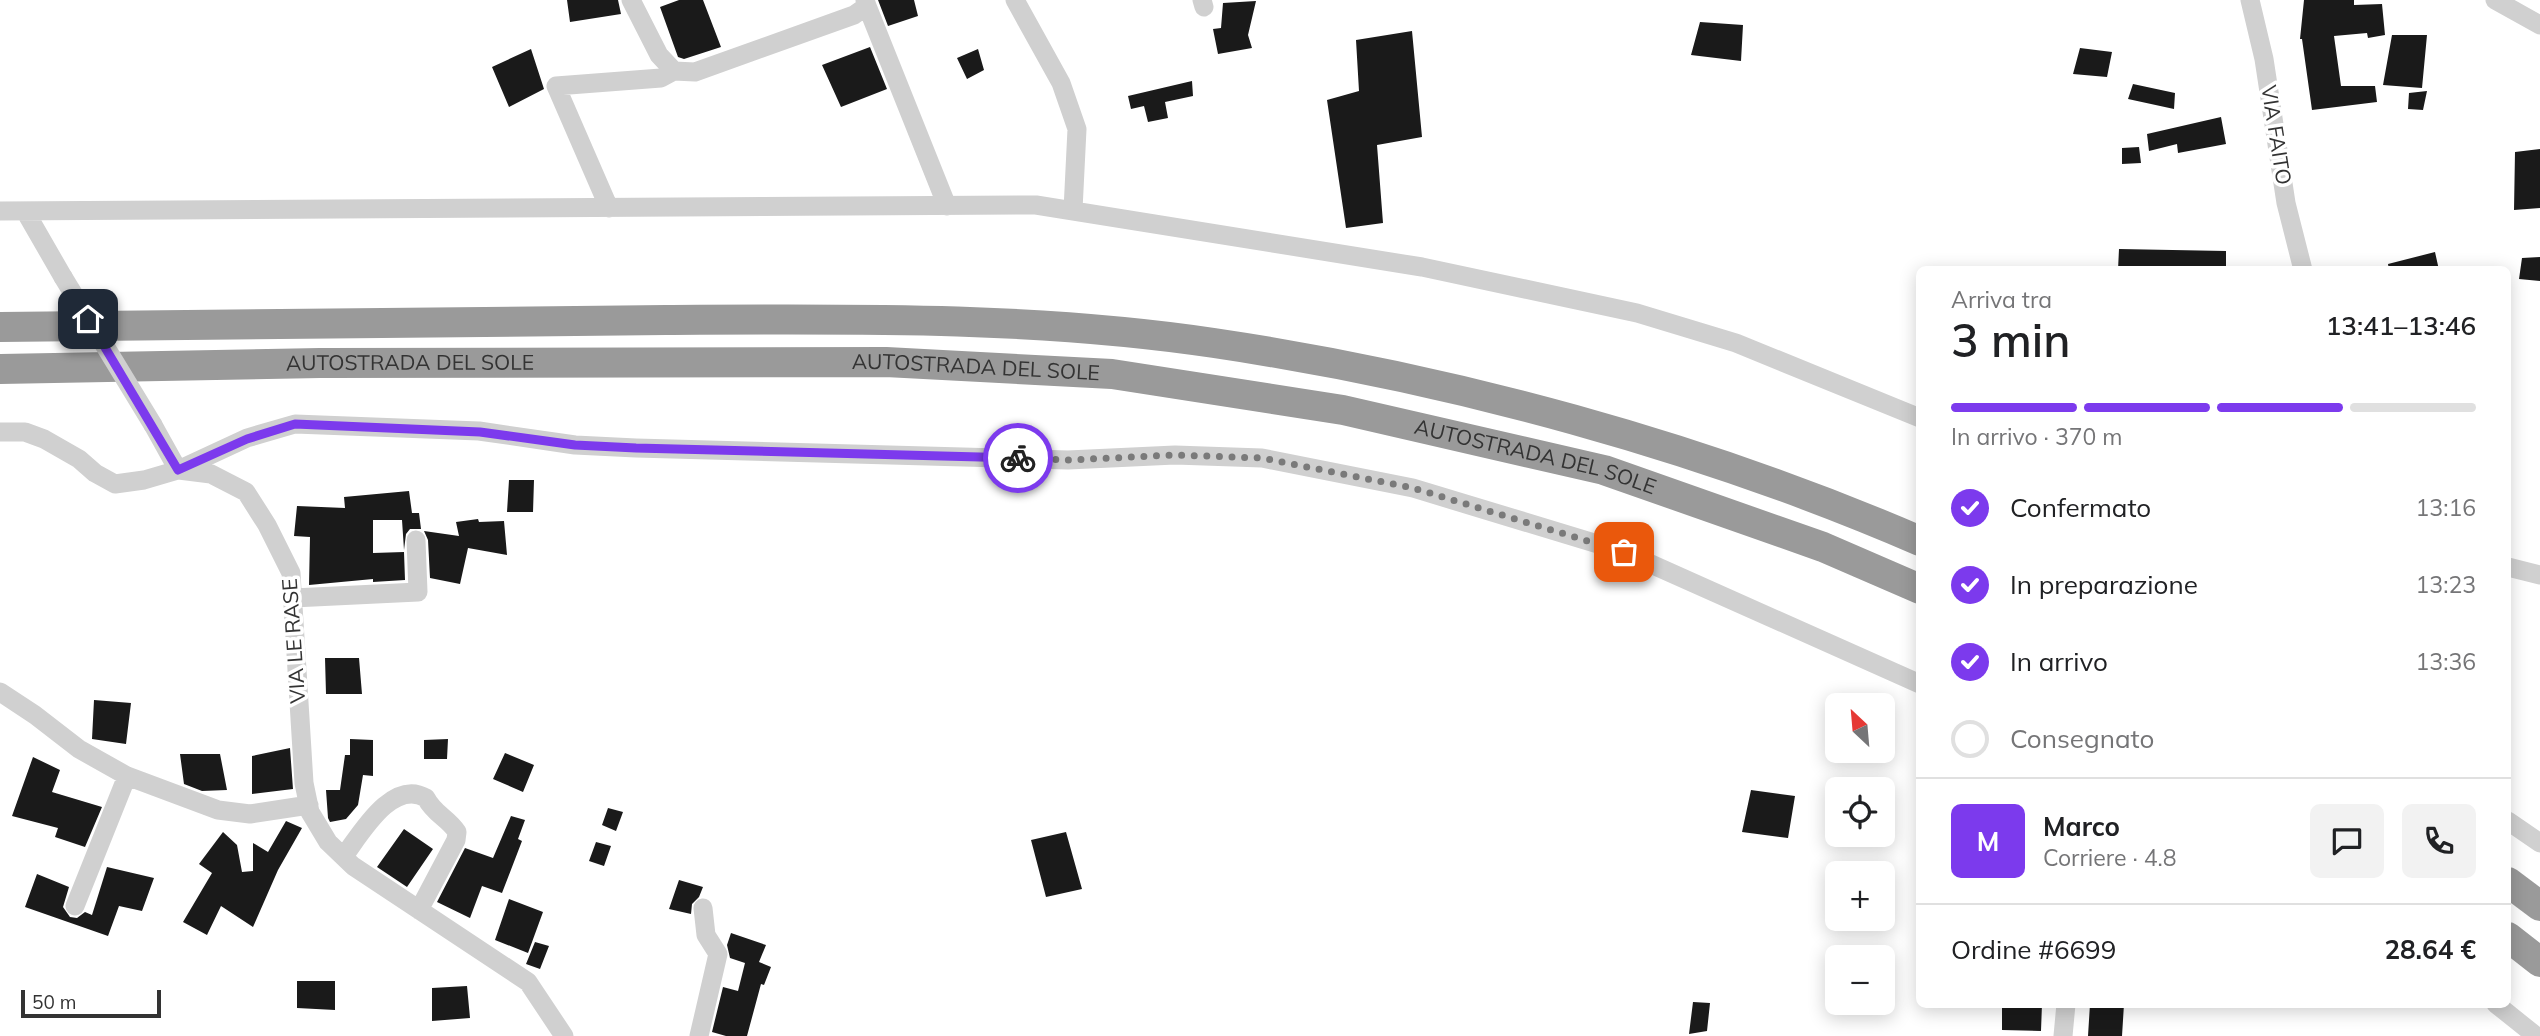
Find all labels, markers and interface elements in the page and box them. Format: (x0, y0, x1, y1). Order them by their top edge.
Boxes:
street label: VIA FAITO (2256, 83, 2298, 186)
text: Arriva tra (1951, 285, 2052, 314)
pin (58, 289, 118, 349)
icon: home (69, 300, 107, 338)
text: 13:41–13:46 (2326, 309, 2476, 342)
text: 3 min (1951, 311, 2070, 369)
street label: AUTOSTRADA DEL SOLE (852, 348, 1101, 385)
street label: AUTOSTRADA DEL SOLE (286, 349, 534, 376)
street label: AUTOSTRADA DEL SOLE (1412, 413, 1660, 499)
text: In arrivo · 370 m (1951, 422, 2123, 451)
courier (983, 423, 1053, 493)
icon: bike (999, 439, 1037, 477)
icon: check (1951, 489, 1989, 527)
text: Confermato (2010, 491, 2151, 524)
text: 13:16 (2416, 493, 2476, 522)
pin (1594, 522, 1654, 582)
icon: bag (1605, 533, 1643, 571)
icon: check (1951, 566, 1989, 604)
text: In preparazione (2010, 568, 2198, 601)
text: 13:23 (2416, 570, 2476, 599)
street label: VIA LE RASE (276, 578, 310, 704)
icon: check (1951, 643, 1989, 681)
text: In arrivo (2010, 645, 2108, 678)
text: 13:36 (2416, 647, 2476, 676)
north arrow (1825, 693, 1895, 763)
map controls (1825, 693, 1895, 1015)
text: Consegnato (2010, 722, 2154, 755)
button: locate (1825, 777, 1895, 847)
button: chat (2310, 804, 2384, 878)
button: phone (2402, 804, 2476, 878)
text: Marco (2043, 810, 2120, 843)
text: M (1977, 825, 1999, 858)
text: Corriere · 4.8 (2043, 843, 2177, 872)
button: + (1825, 861, 1895, 931)
text: Ordine #6699 (1951, 933, 2116, 966)
text: 28.64 € (2384, 933, 2476, 966)
button: − (1825, 945, 1895, 1015)
scale bar (21, 987, 161, 1019)
text: 50 m (32, 990, 76, 1014)

